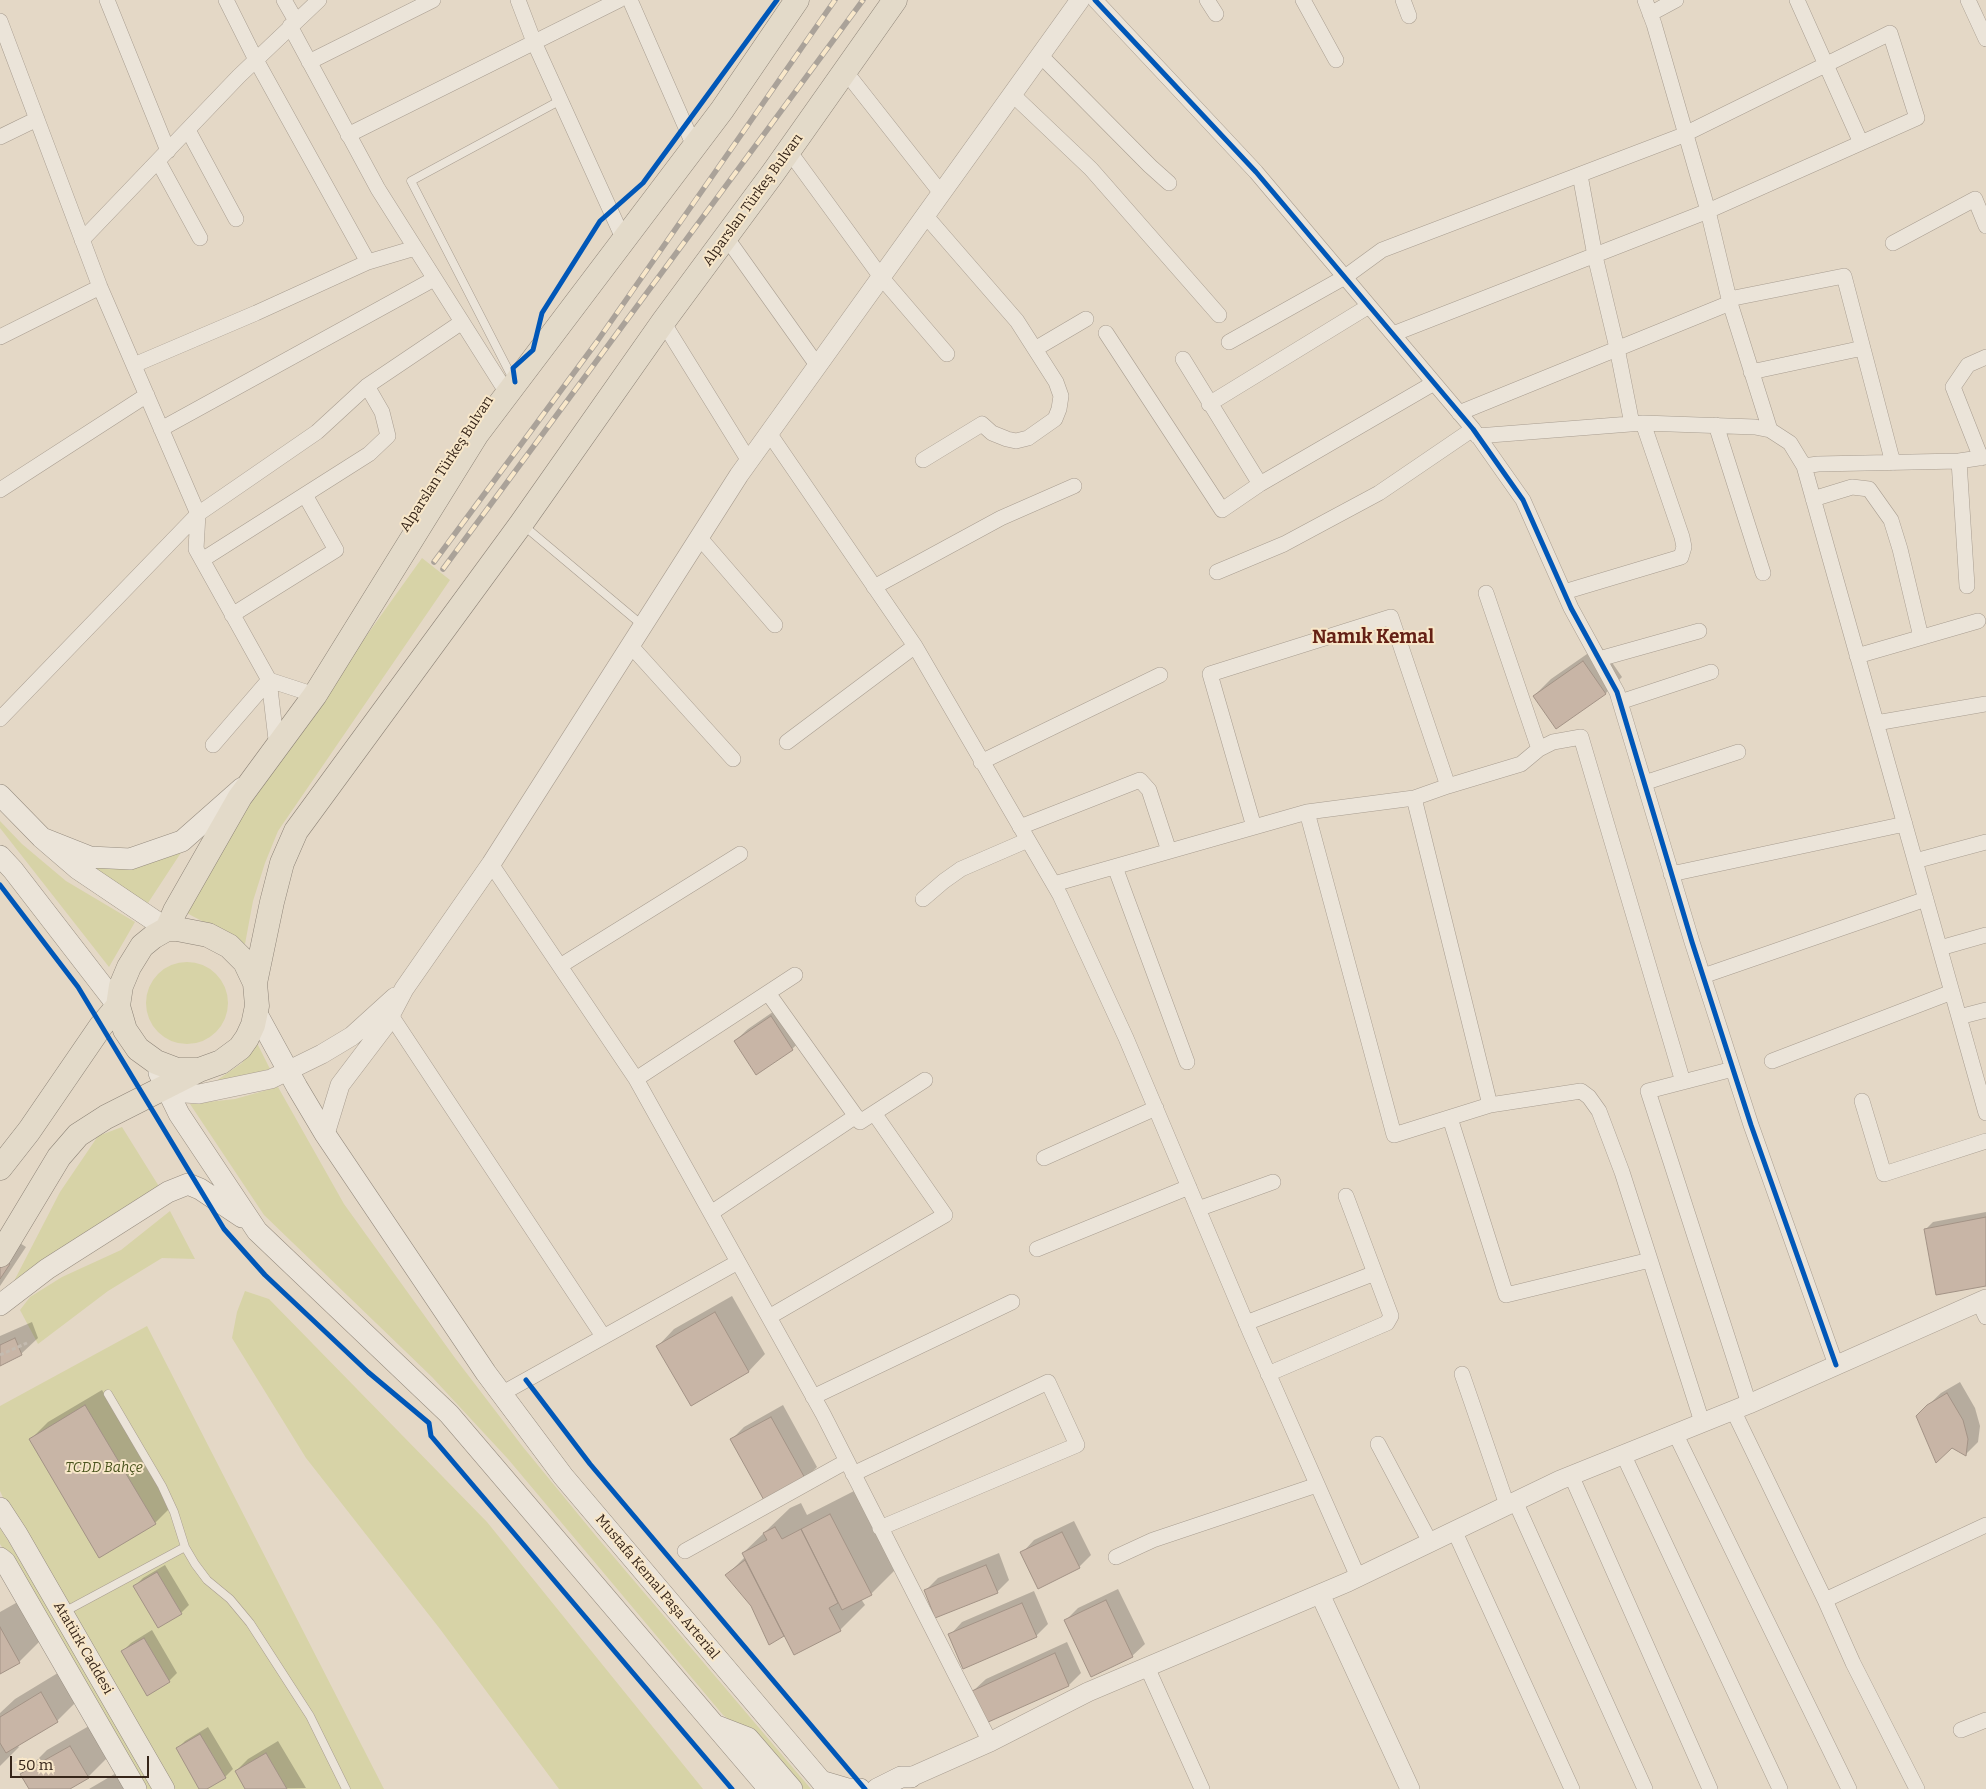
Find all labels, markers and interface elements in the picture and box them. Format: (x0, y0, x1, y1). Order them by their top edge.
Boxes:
street label: Alparslan Türkeş Bulvarı (699, 131, 807, 269)
street label: Alparslan Türkeş Bulvarı (397, 393, 497, 535)
district label: Namık Kemal (1312, 627, 1434, 649)
park label: TCDD Bahçe (65, 1460, 143, 1476)
street label: Mustafa Kemal Paşa Arterial (592, 1511, 722, 1663)
street label: Atatürk Caddesi (50, 1599, 116, 1697)
scale bar (12, 1746, 151, 1778)
text: 50 m (18, 1756, 53, 1774)

